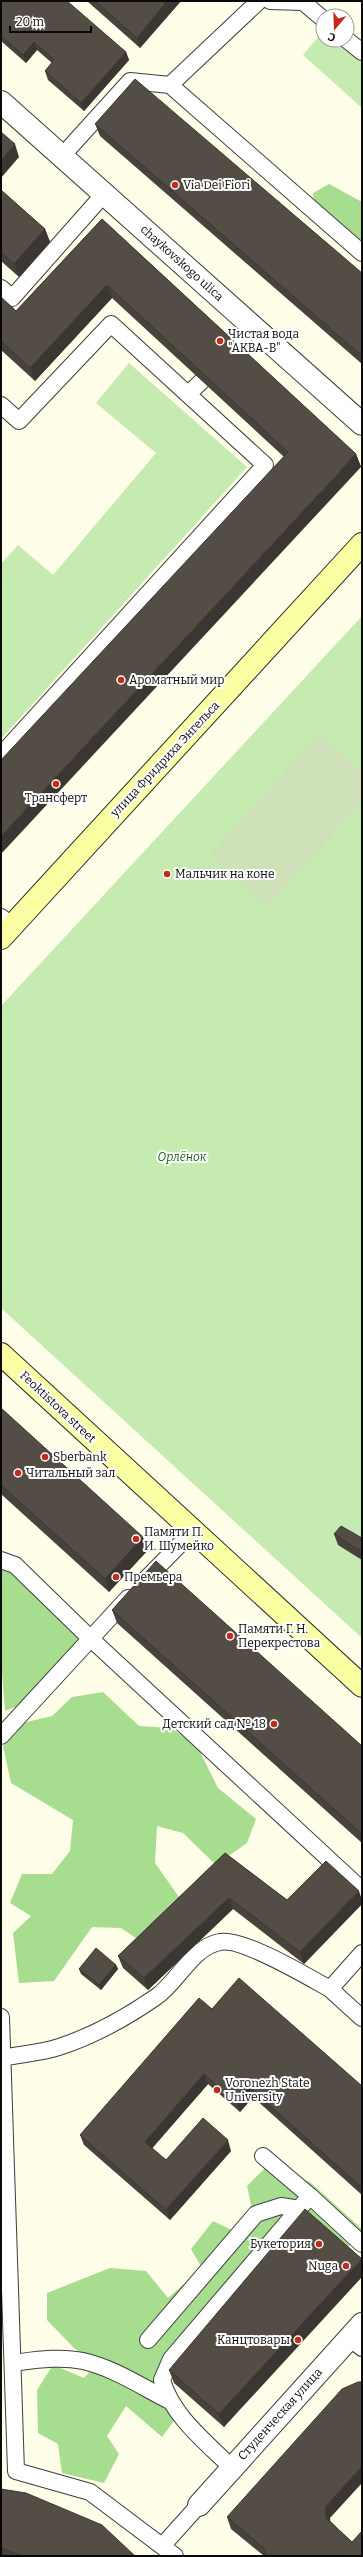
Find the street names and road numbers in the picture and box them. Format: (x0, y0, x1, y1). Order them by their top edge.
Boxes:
street label: chaykovskogo ulica (138, 222, 227, 304)
street label: улица Фридриха Энгельса (107, 698, 223, 820)
street label: Feoktistova street (17, 1368, 99, 1446)
street label: Студенческая улица (235, 2365, 325, 2463)

